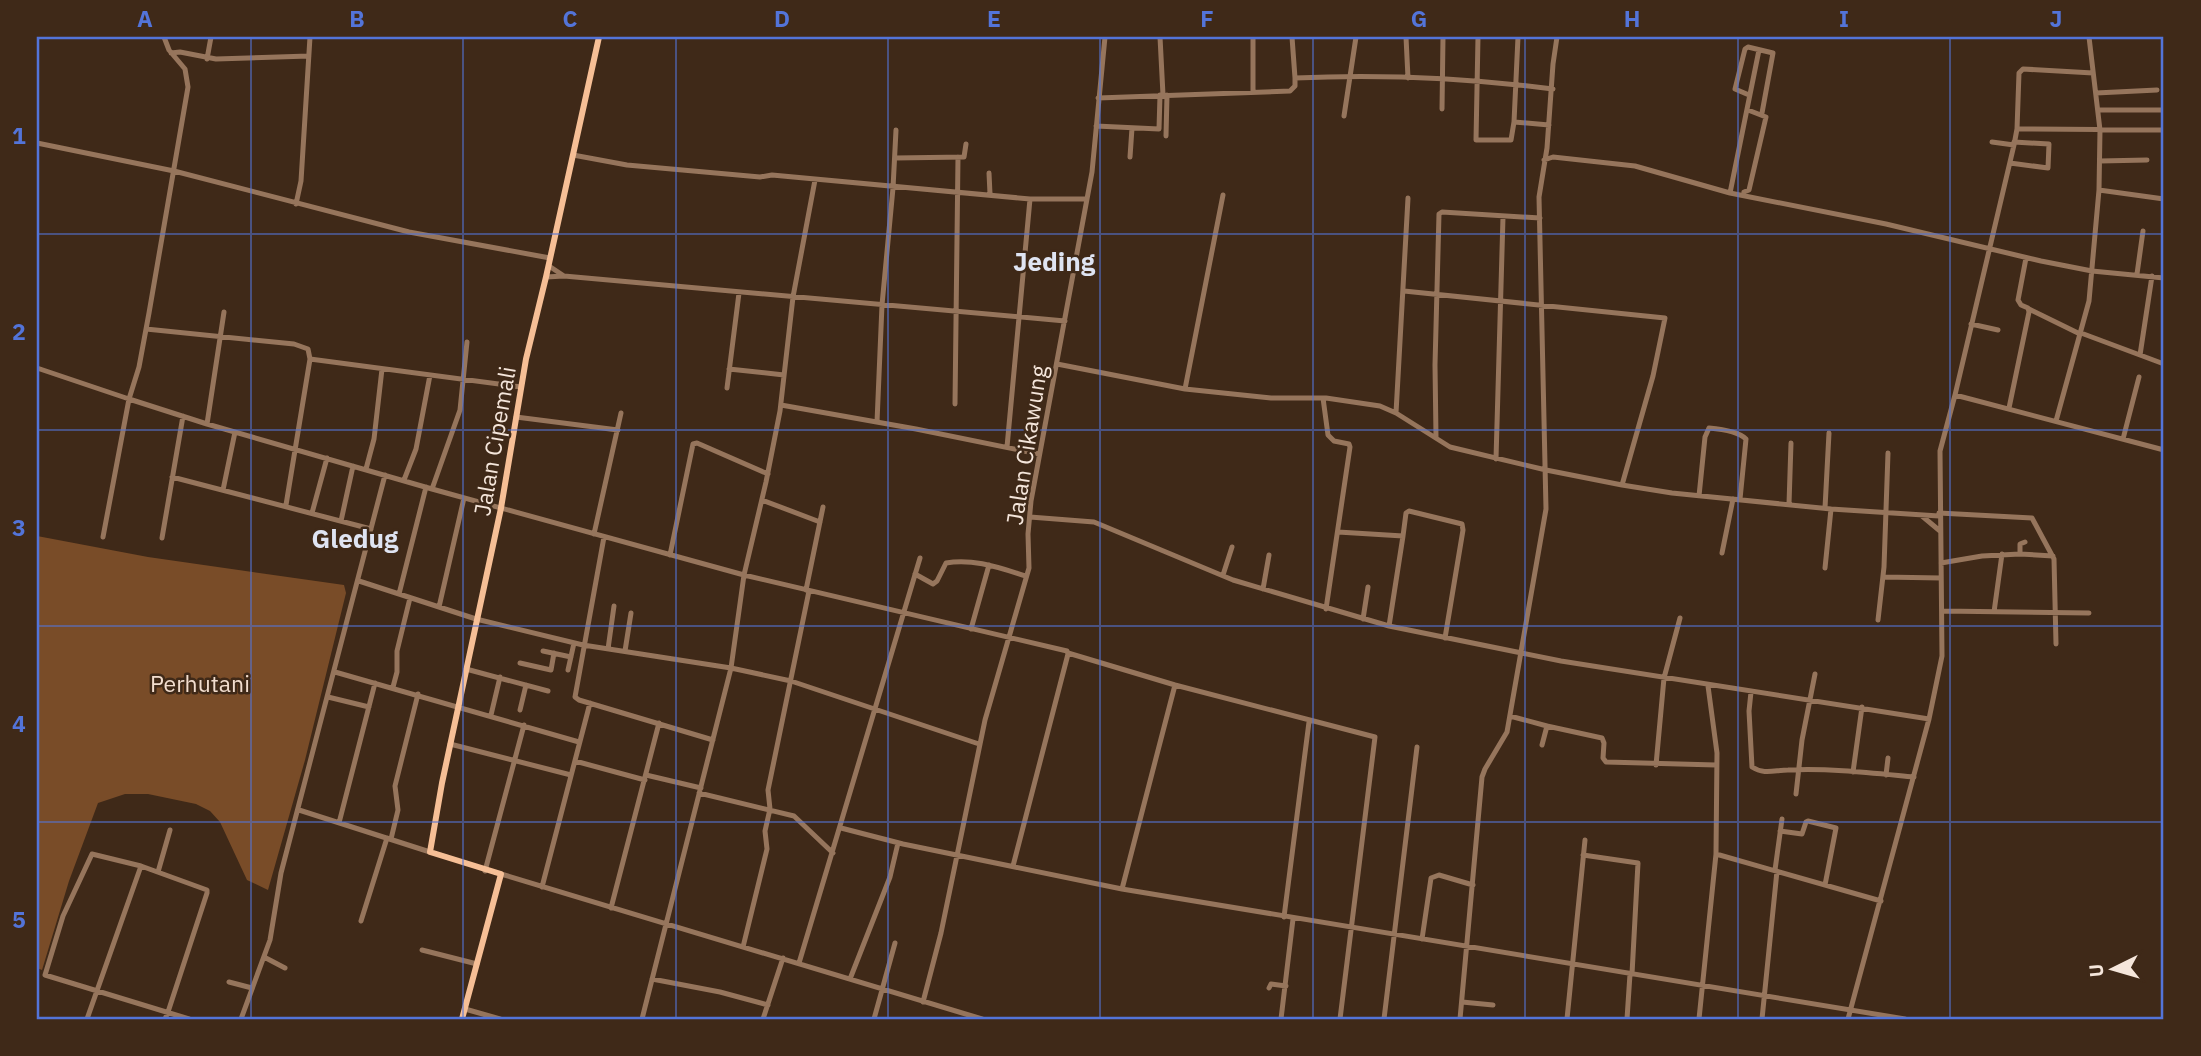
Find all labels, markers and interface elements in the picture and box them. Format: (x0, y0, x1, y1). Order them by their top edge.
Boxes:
text: A (137, 3, 153, 33)
text: B (349, 3, 365, 33)
text: C (563, 3, 578, 33)
text: D (774, 3, 790, 33)
text: E (987, 3, 1001, 33)
text: F (1200, 3, 1214, 33)
text: G (1411, 3, 1427, 33)
text: H (1624, 3, 1640, 33)
text: I (1839, 3, 1849, 33)
text: J (2050, 3, 2062, 33)
text: 1 (12, 120, 26, 150)
district label: Jeding (1013, 244, 1096, 278)
text: 2 (12, 316, 26, 346)
street label: Jalan Cikawung (999, 363, 1053, 527)
street label: Jalan Cipemali (466, 364, 522, 518)
text: 3 (12, 512, 26, 542)
district label: Gledug (312, 521, 399, 555)
park label: Perhutani (150, 668, 250, 698)
text: 4 (12, 708, 26, 738)
text: 5 (12, 904, 26, 934)
north arrow (2078, 934, 2148, 1004)
text: U (2084, 963, 2109, 978)

